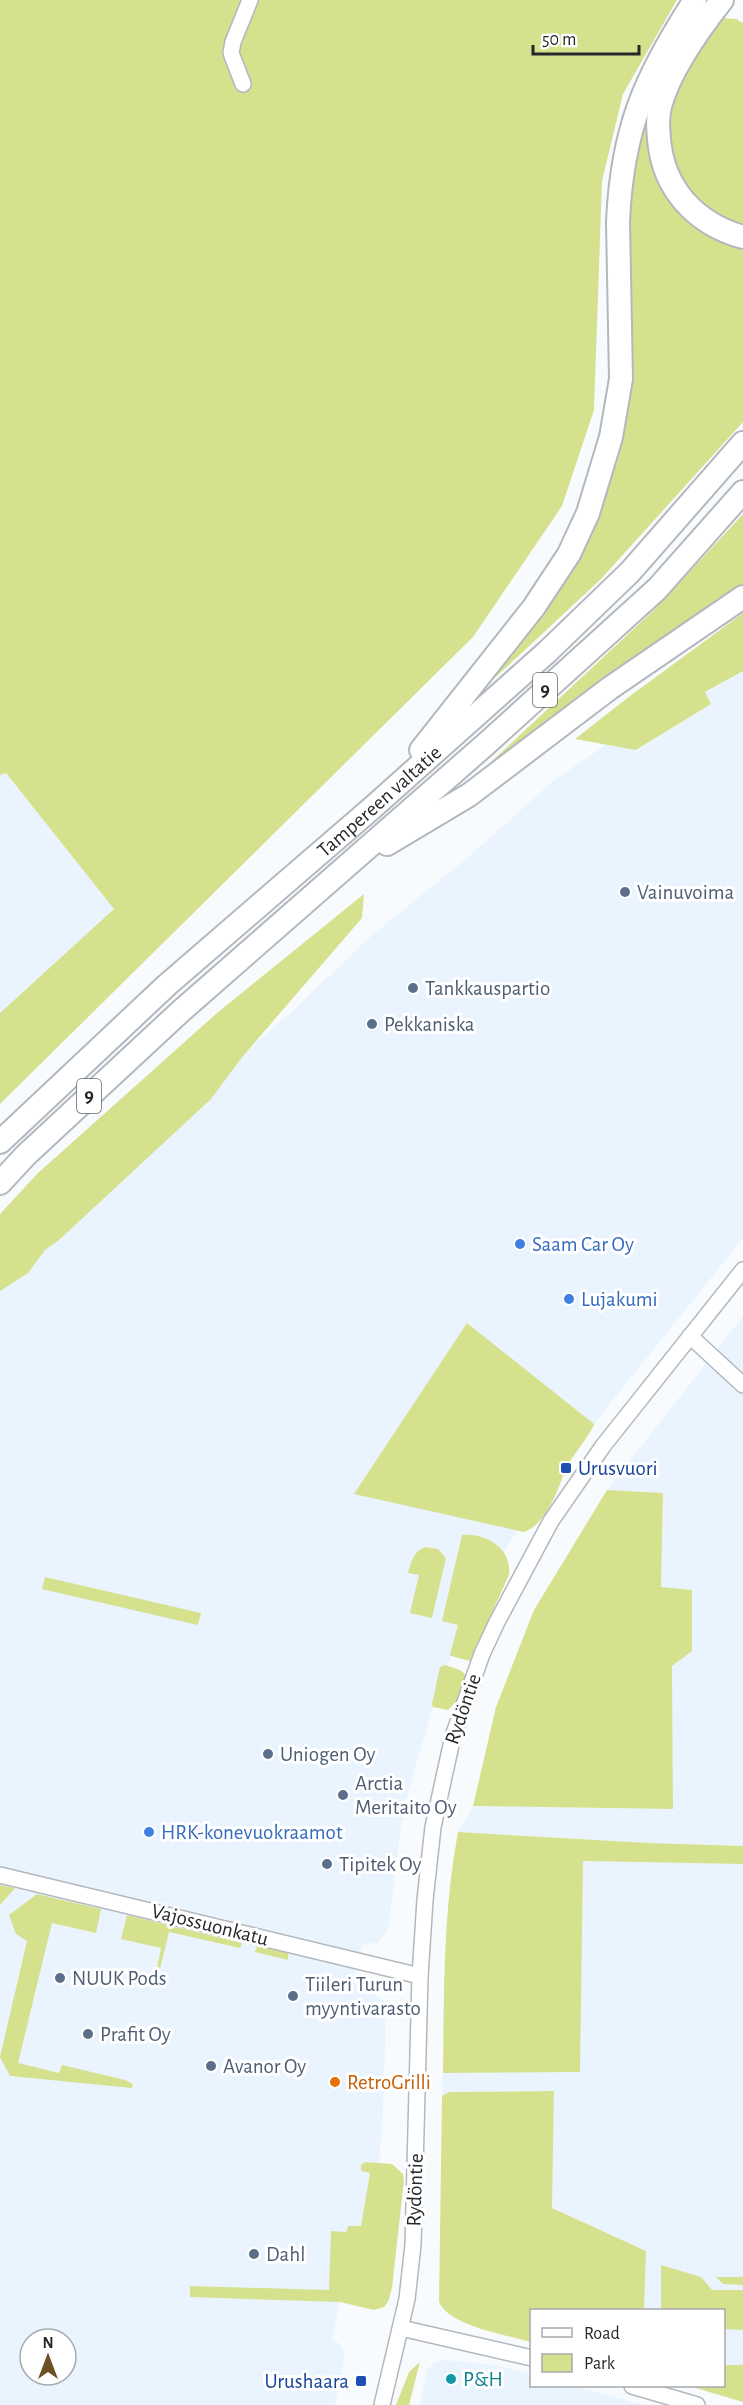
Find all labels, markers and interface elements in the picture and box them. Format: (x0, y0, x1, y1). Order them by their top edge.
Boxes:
scale bar (533, 18, 640, 56)
text: 50 m (542, 31, 576, 49)
road number: 9 (533, 673, 557, 707)
street label: Tampereen valtatie (313, 741, 445, 861)
place label: Vainuvoima (637, 882, 735, 903)
marker: Vainuvoima (618, 885, 632, 899)
place label: Tankkauspartio (425, 978, 550, 999)
marker: Tankkauspartio (406, 981, 420, 995)
place label: Pekkaniska (384, 1014, 475, 1035)
marker: Pekkaniska (365, 1017, 379, 1031)
road number: 9 (77, 1079, 101, 1113)
place label: Saam Car Oy (532, 1234, 634, 1255)
marker: Saam Car Oy (513, 1237, 527, 1251)
place label: Lujakumi (581, 1289, 658, 1310)
marker: Lujakumi (562, 1292, 576, 1306)
place label: Urusvuori (578, 1458, 658, 1479)
marker: Urusvuori (559, 1461, 573, 1475)
street label: Rydöntie (441, 1671, 485, 1747)
place label: Uniogen Oy (280, 1744, 375, 1765)
marker: Uniogen Oy (261, 1747, 275, 1761)
place label: Arctia Meritaito Oy (355, 1773, 457, 1818)
marker: Arctia Meritaito Oy (336, 1788, 350, 1802)
place label: HRK-konevuokraamot (161, 1822, 343, 1843)
marker: HRK-konevuokraamot (142, 1825, 156, 1839)
place label: Tipitek Oy (339, 1854, 422, 1875)
marker: Tipitek Oy (320, 1857, 334, 1871)
street label: Vajossuonkatu (149, 1900, 271, 1950)
place label: NUUK Pods (72, 1968, 167, 1989)
marker: NUUK Pods (53, 1971, 67, 1985)
place label: Tiileri Turun myyntivarasto (305, 1974, 421, 2019)
marker: Tiileri Turun myyntivarasto (286, 1989, 300, 2003)
place label: Prafit Oy (100, 2024, 171, 2045)
marker: Prafit Oy (81, 2027, 95, 2041)
place label: Avanor Oy (223, 2056, 306, 2077)
marker: Avanor Oy (204, 2059, 218, 2073)
place label: RetroGrilli (347, 2072, 431, 2093)
marker: RetroGrilli (328, 2075, 342, 2089)
street label: Rydöntie (403, 2153, 427, 2227)
place label: Dahl (266, 2244, 305, 2265)
marker: Dahl (247, 2247, 261, 2261)
legend (530, 2309, 725, 2387)
text: Road (584, 2325, 620, 2343)
north arrow (18, 2327, 78, 2387)
text: N (42, 2335, 54, 2351)
text: Park (584, 2355, 616, 2373)
place label: P&H (463, 2369, 503, 2390)
place label: Urushaara (265, 2371, 349, 2392)
marker: P&H (444, 2372, 458, 2386)
marker: Urushaara (354, 2374, 368, 2388)

